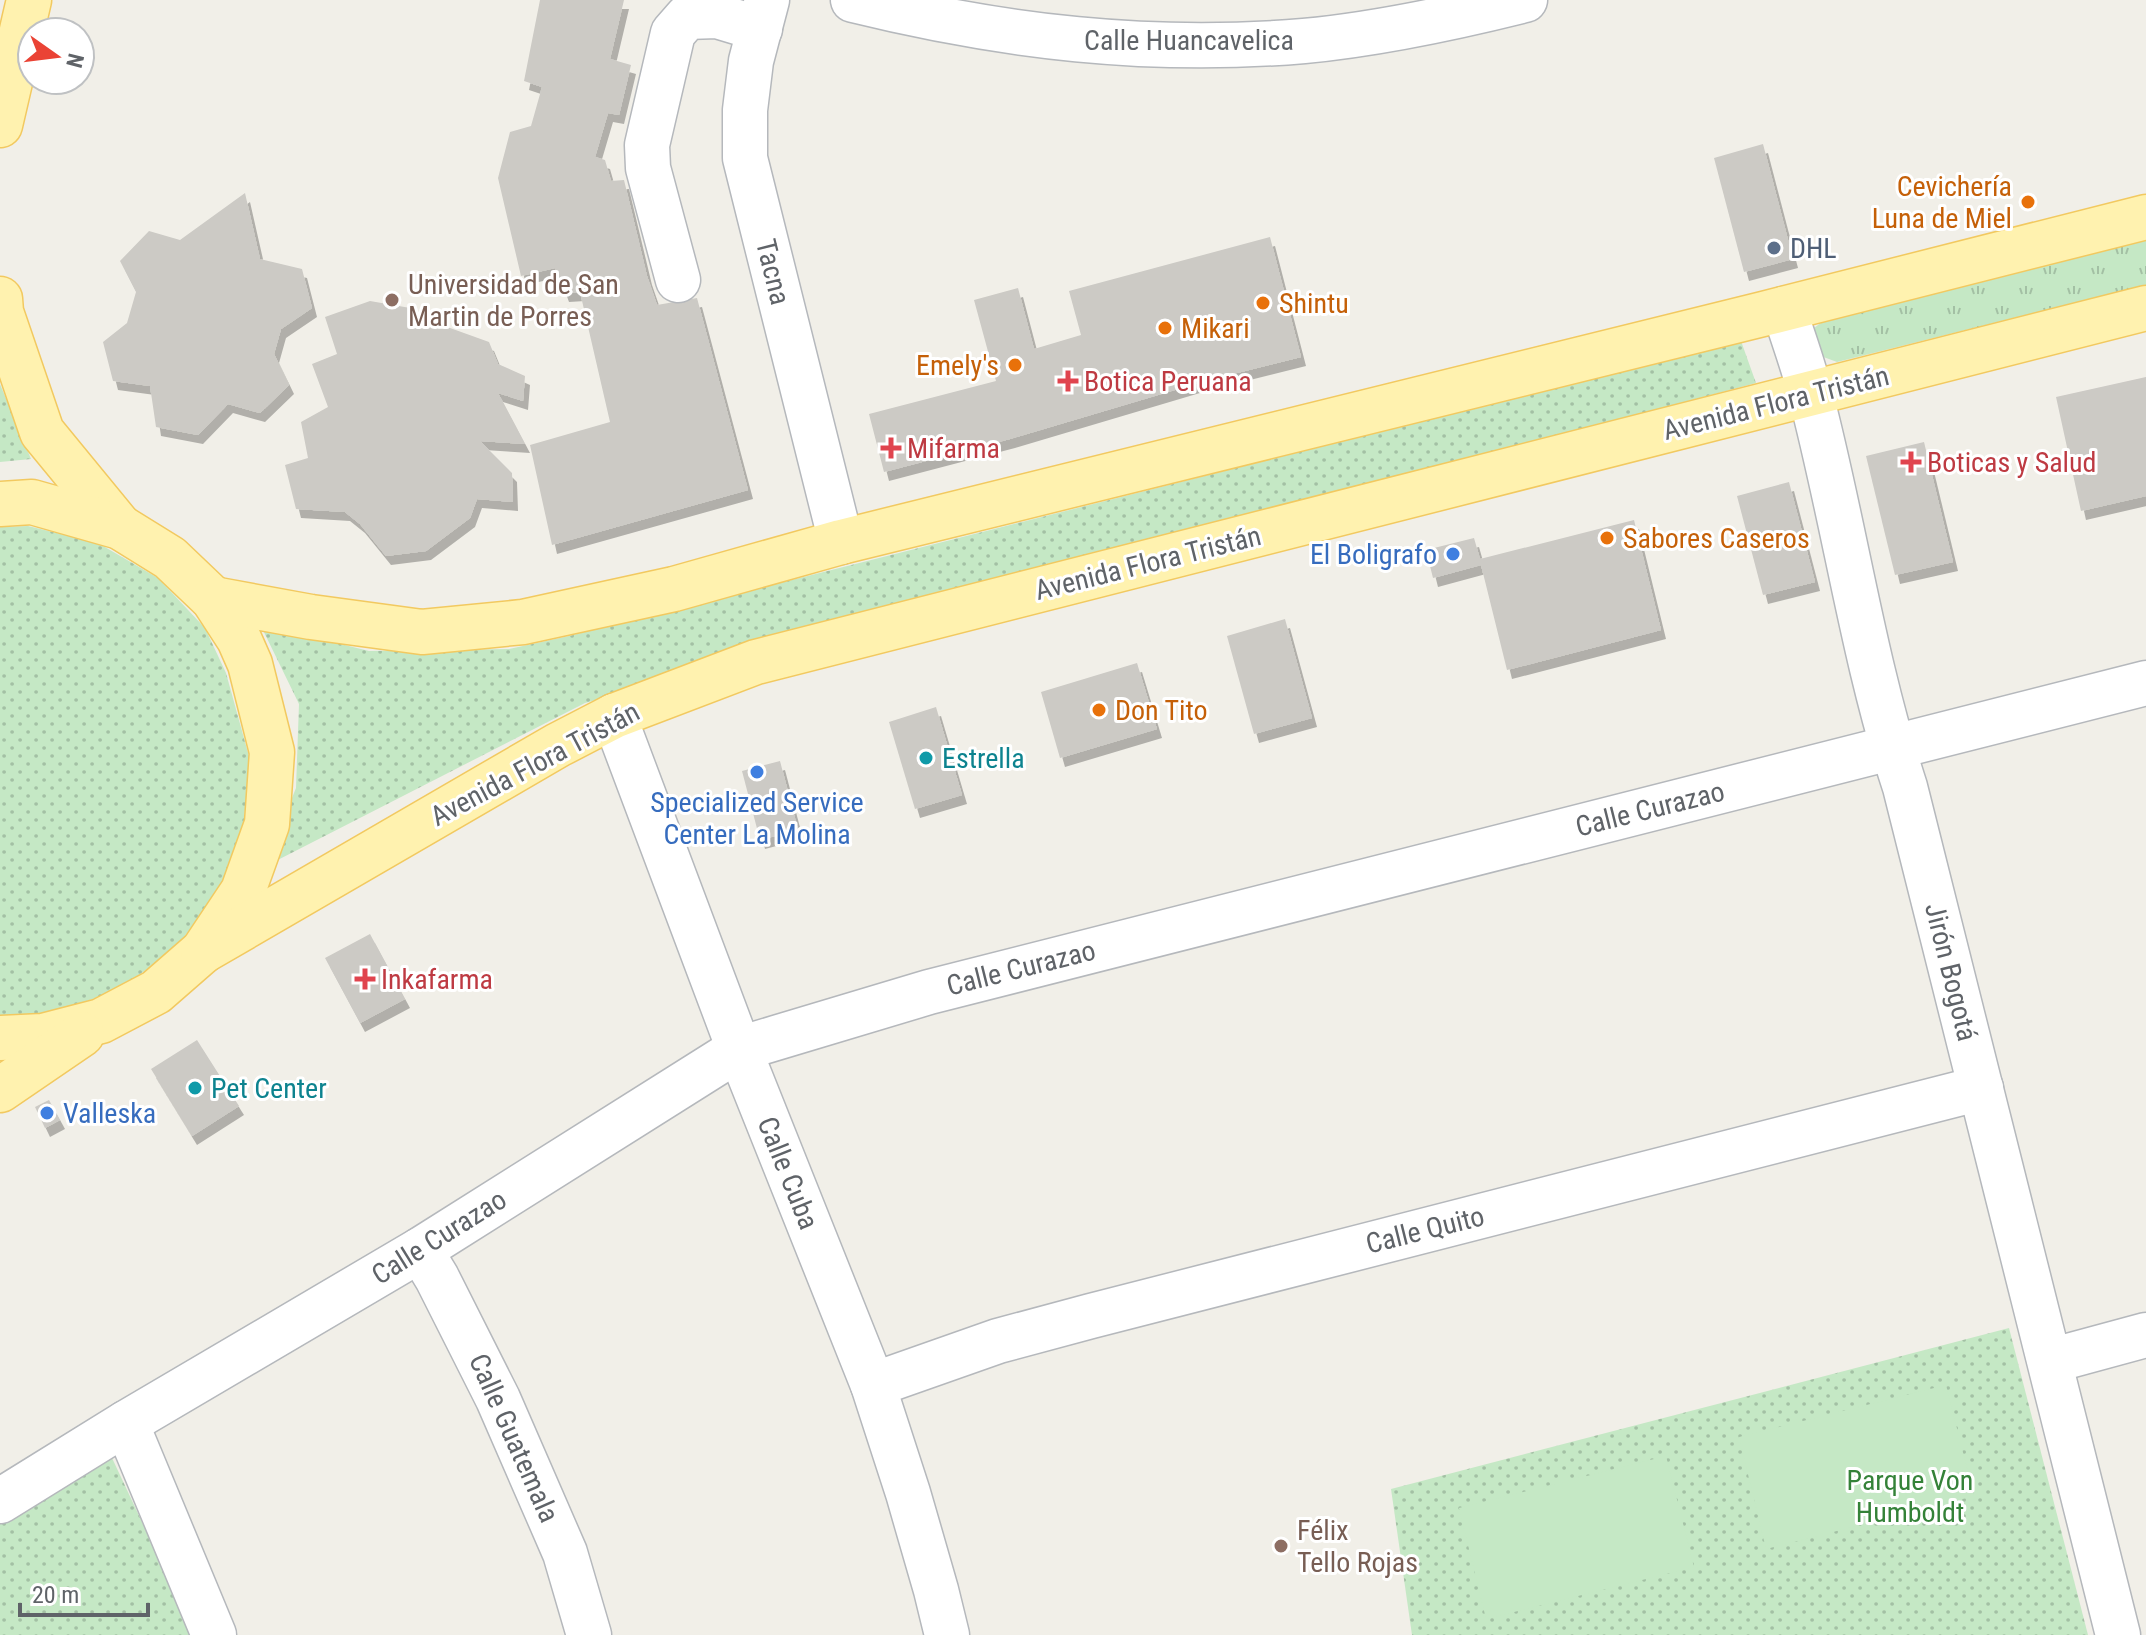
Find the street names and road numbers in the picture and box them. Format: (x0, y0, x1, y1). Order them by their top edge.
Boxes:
street label: Calle Huancavelica (1084, 24, 1294, 57)
street label: Tacna (749, 236, 797, 308)
street label: Avenida Flora Tristán (1660, 359, 1892, 447)
street label: Avenida Flora Tristán (1032, 519, 1264, 607)
street label: Avenida Flora Tristán (425, 695, 645, 833)
street label: Calle Curazao (1572, 775, 1728, 843)
street label: Jirón Bogotá (1918, 900, 1984, 1044)
street label: Calle Curazao (943, 934, 1099, 1002)
street label: Calle Cuba (751, 1112, 825, 1234)
street label: Calle Curazao (366, 1183, 512, 1291)
street label: Calle Quito (1363, 1199, 1487, 1261)
street label: Calle Guatemala (462, 1349, 566, 1527)

